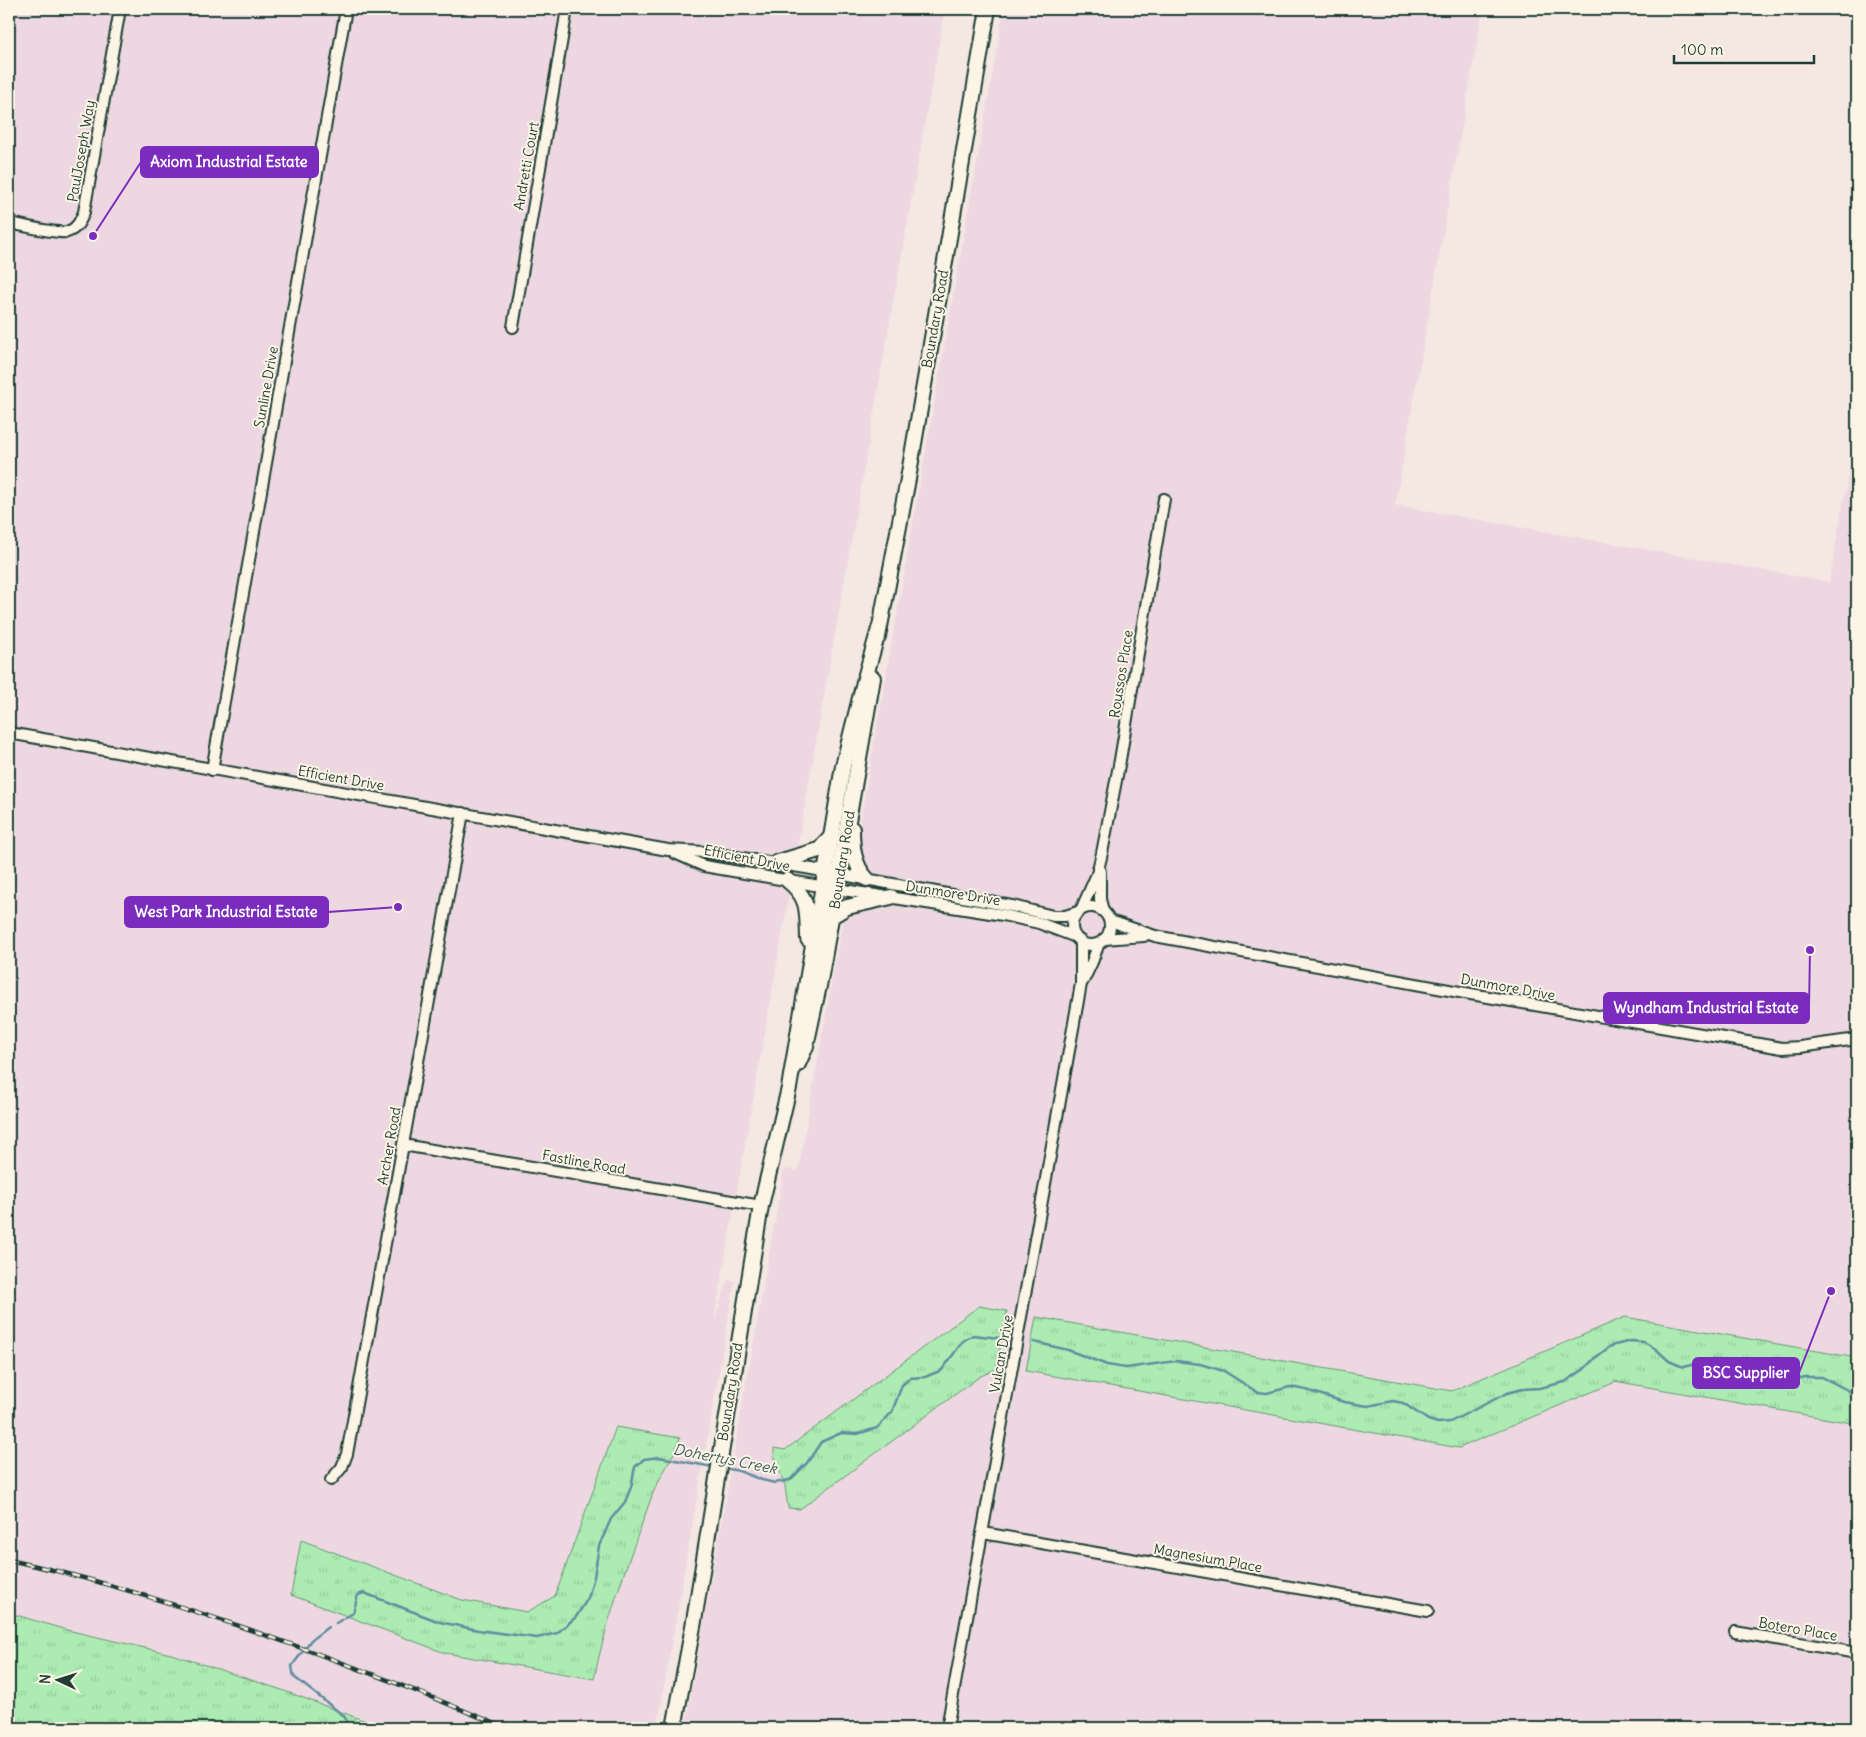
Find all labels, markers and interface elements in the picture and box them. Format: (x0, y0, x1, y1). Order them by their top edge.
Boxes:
scale bar (1674, 32, 1814, 64)
text: 100 m (1681, 40, 1723, 59)
street label: PaulJoseph Way (63, 98, 99, 204)
street label: Andretti Court (509, 120, 543, 212)
callout: Axiom Industrial Estate (141, 147, 318, 177)
text: Axiom Industrial Estate (150, 152, 308, 171)
street label: Boundary Road (918, 269, 952, 369)
street label: Sunline Drive (250, 345, 282, 429)
street label: Roussos Place (1105, 629, 1137, 719)
street label: Efficient Drive (296, 762, 386, 794)
street label: Boundary Road (825, 810, 859, 910)
street label: Efficient Drive (702, 841, 792, 875)
street label: Dunmore Drive (904, 877, 1002, 909)
callout: West Park Industrial Estate (125, 897, 328, 927)
text: West Park Industrial Estate (135, 902, 317, 921)
street label: Dunmore Drive (1459, 970, 1557, 1004)
callout: Wyndham Industrial Estate (1604, 993, 1809, 1023)
text: Wyndham Industrial Estate (1613, 998, 1799, 1018)
street label: Archer Road (373, 1105, 405, 1187)
street label: Fastline Road (541, 1146, 627, 1178)
street label: Vulcan Drive (985, 1313, 1017, 1395)
street label: Boundary Road (713, 1342, 747, 1442)
callout: BSC Supplier (1693, 1358, 1799, 1388)
text: BSC Supplier (1703, 1363, 1790, 1383)
water label: Dohertys Creek (672, 1439, 780, 1478)
street label: Magnesium Place (1152, 1540, 1264, 1576)
street label: Botero Place (1757, 1613, 1839, 1645)
north arrow (32, 1654, 82, 1704)
text: N (36, 1674, 54, 1685)

